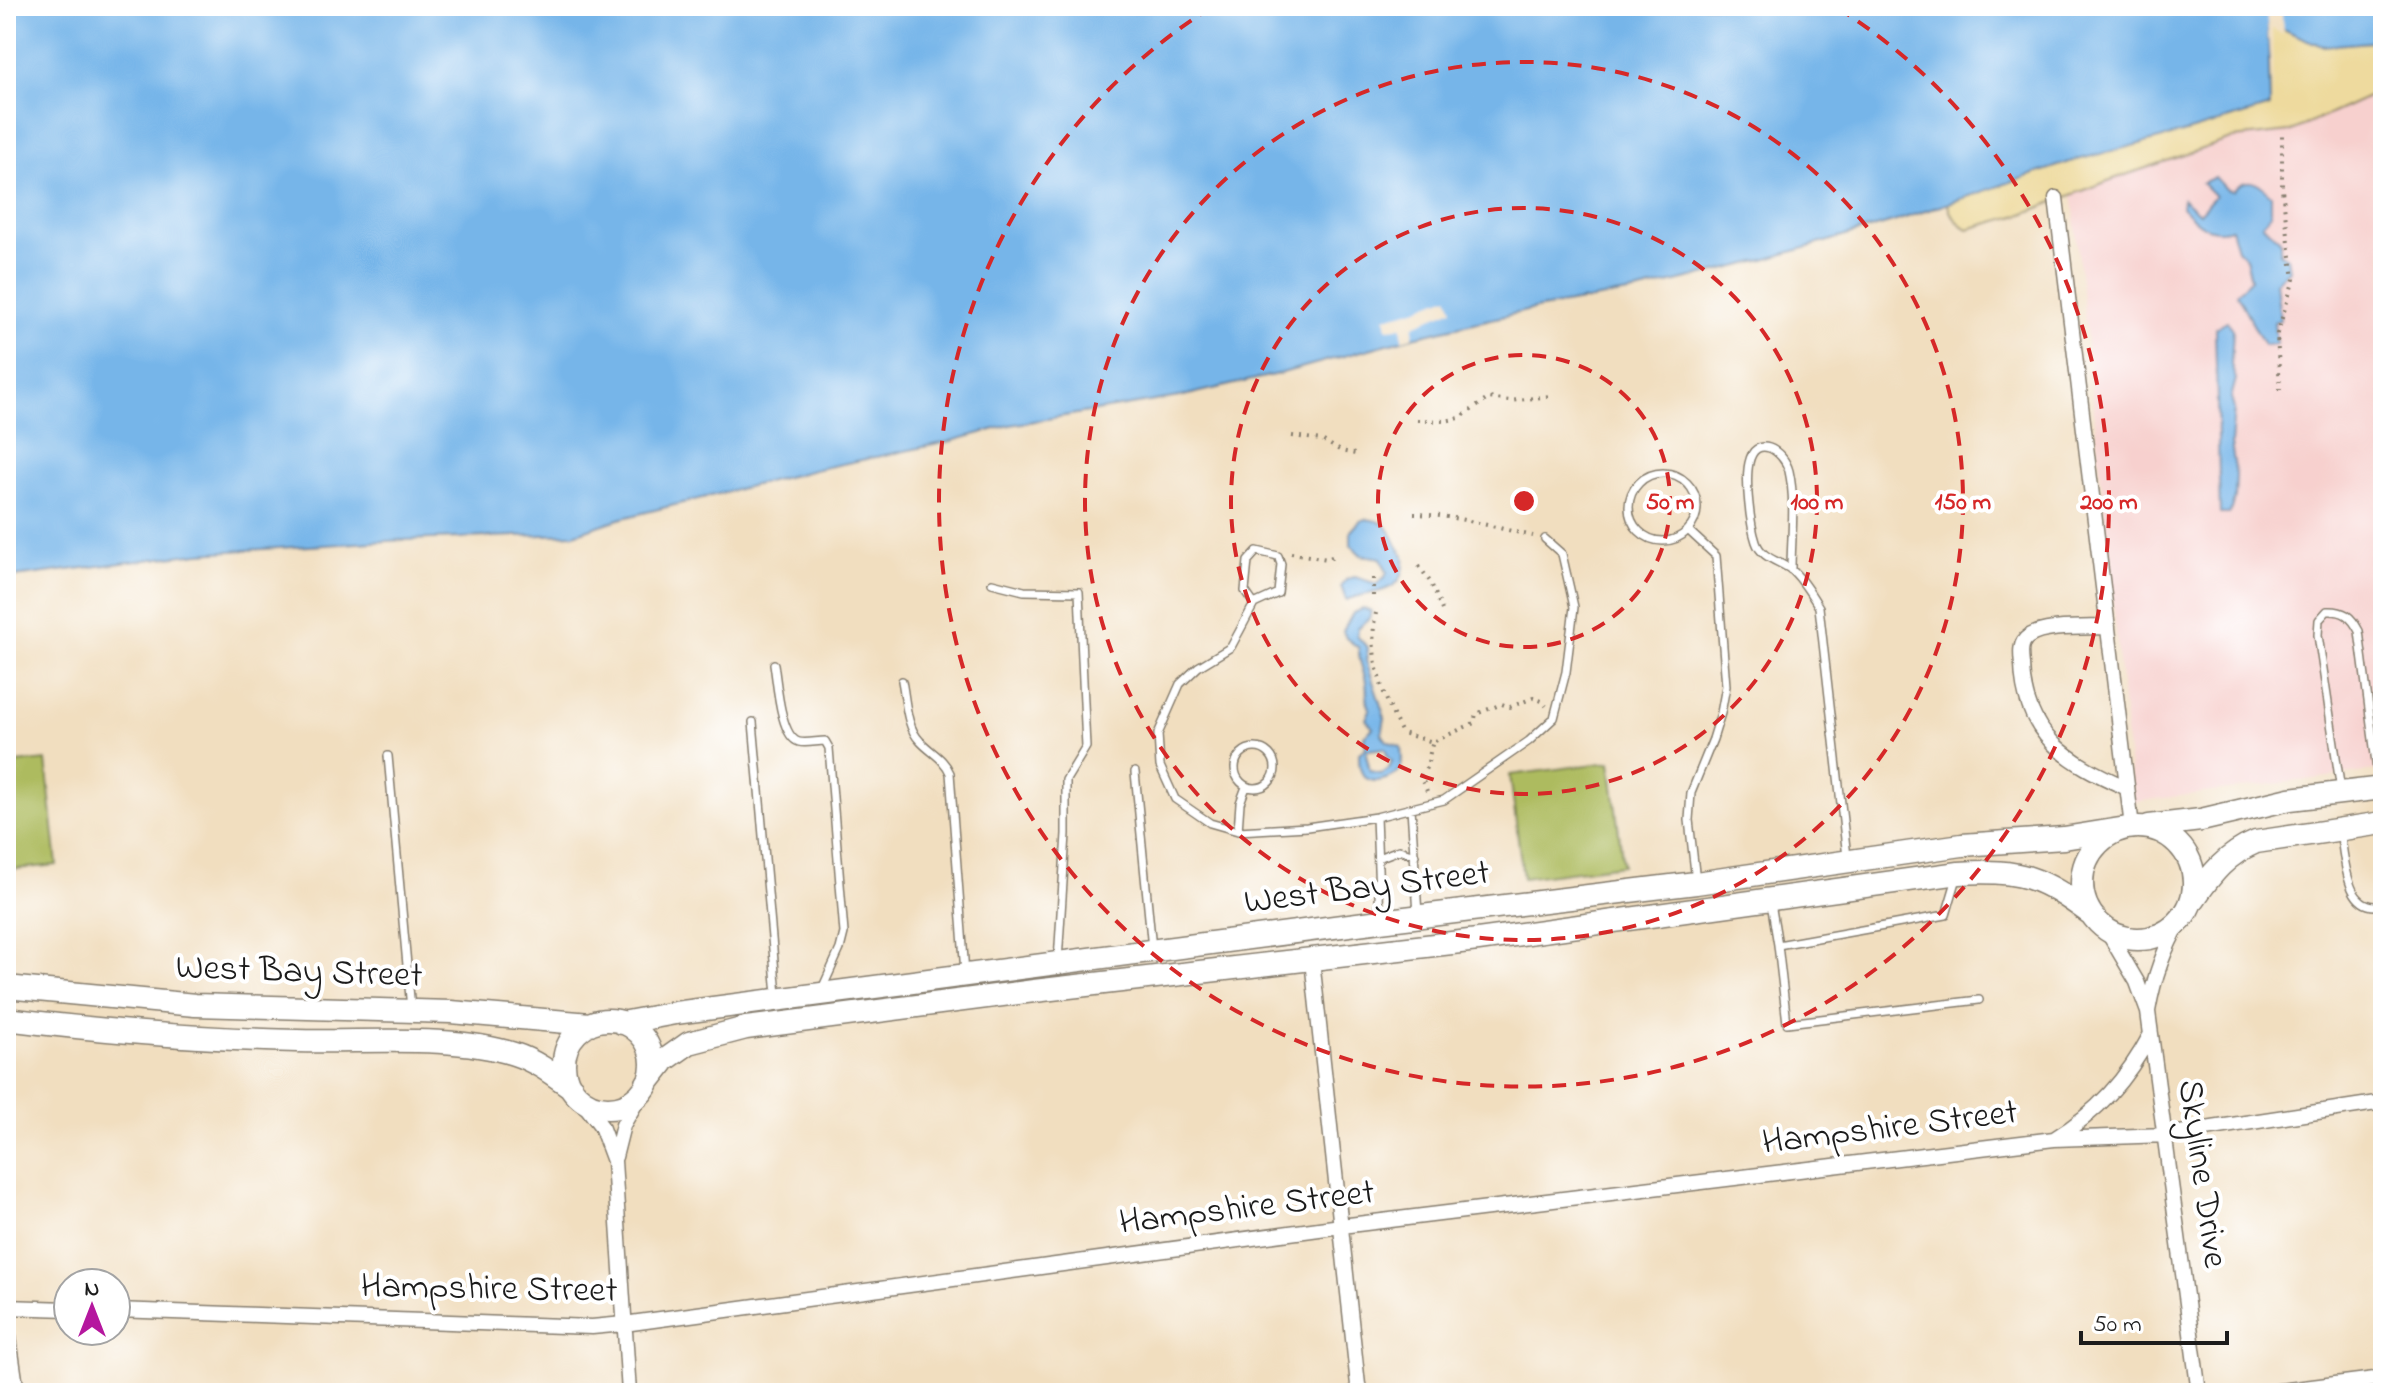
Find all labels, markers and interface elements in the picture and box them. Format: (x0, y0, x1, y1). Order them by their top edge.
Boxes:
text: 50 m (1646, 486, 1695, 521)
text: 100 m (1791, 486, 1844, 521)
text: 150 m (1935, 486, 1992, 521)
text: 200 m (2079, 486, 2138, 521)
centre of rings (1510, 487, 1538, 515)
street label: West Bay Street (1241, 848, 1493, 930)
street label: West Bay Street (175, 942, 423, 1004)
street label: Skyline Drive (2162, 1076, 2241, 1272)
street label: Hampshire Street (1759, 1087, 2021, 1171)
street label: Hampshire Street (1116, 1167, 1378, 1251)
street label: Hampshire Street (360, 1261, 618, 1319)
north arrow (52, 1267, 132, 1347)
text: N (85, 1274, 99, 1306)
scale bar (2081, 1295, 2227, 1345)
text: 50 m (2093, 1308, 2142, 1343)

